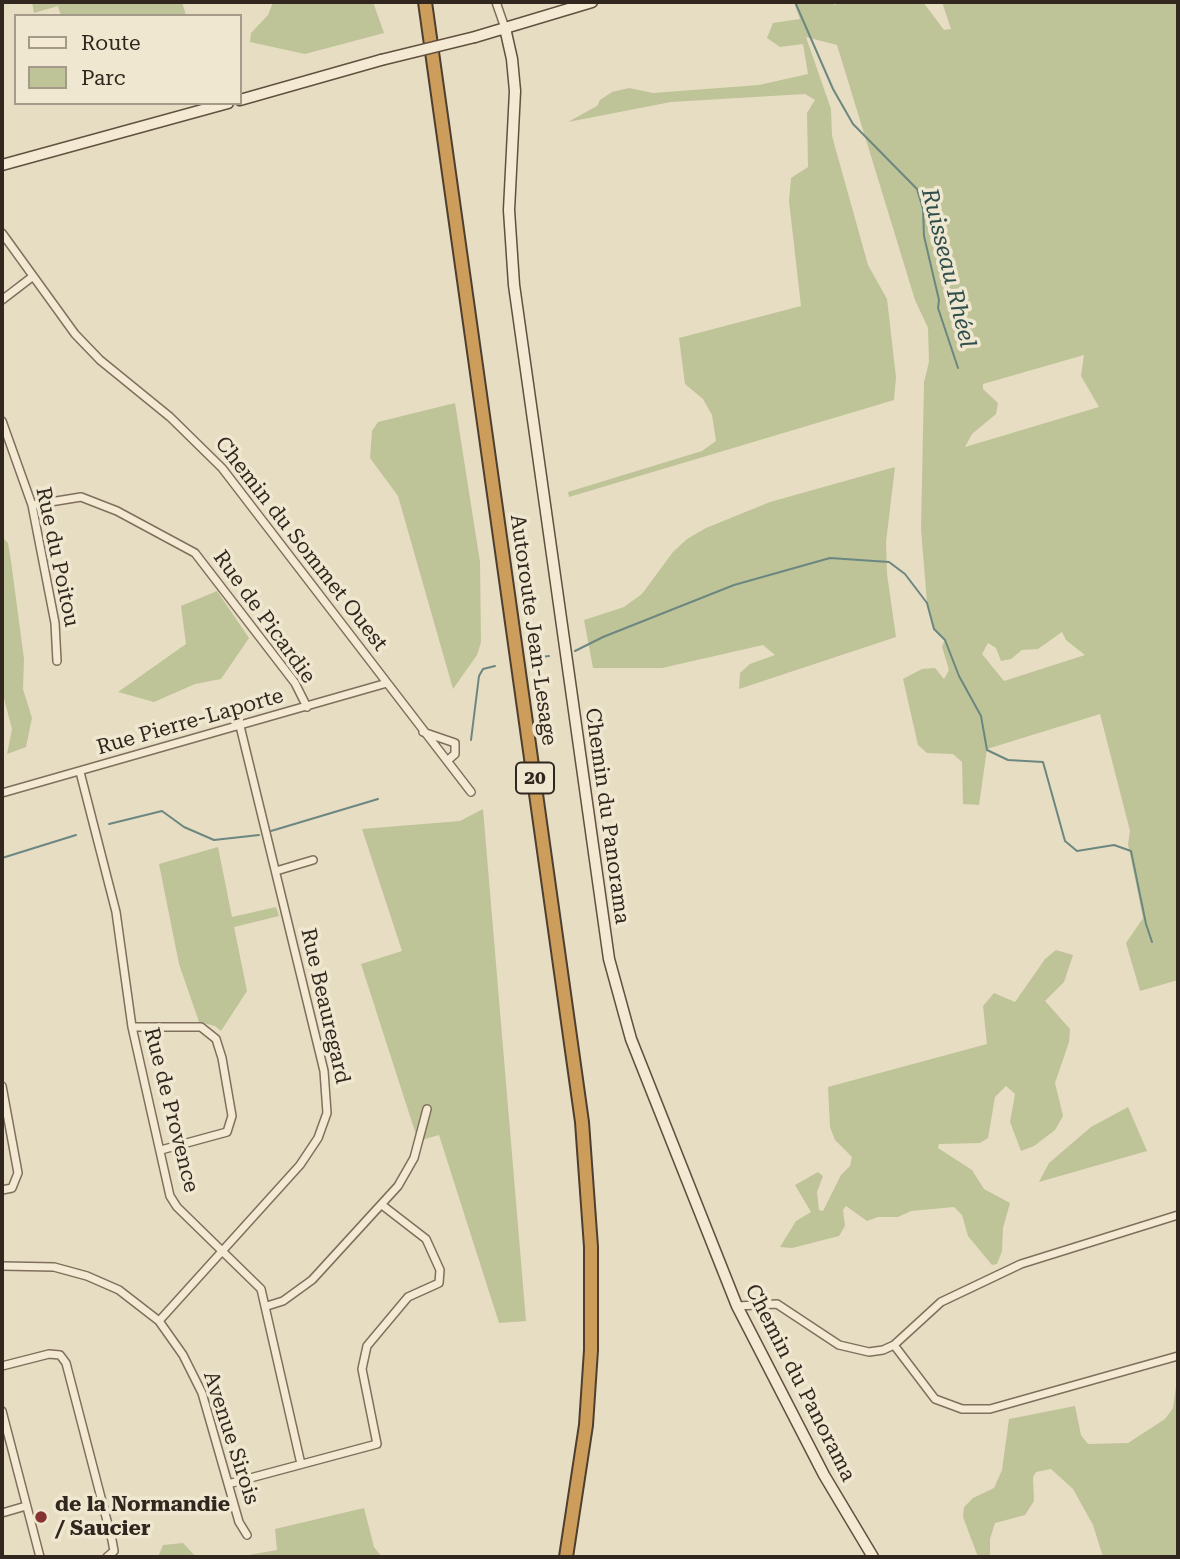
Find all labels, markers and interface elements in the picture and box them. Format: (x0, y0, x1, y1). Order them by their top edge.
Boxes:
legend (14, 14, 242, 105)
text: Route (81, 31, 140, 55)
text: Parc (81, 66, 125, 90)
water label: Ruisseau Rhéel (915, 185, 981, 351)
street label: Chemin du Sommet Ouest (209, 432, 393, 656)
street label: Rue du Poitou (30, 485, 84, 629)
street label: Autoroute Jean-Lesage (504, 513, 562, 747)
street label: Rue de Picardie (207, 546, 321, 688)
street label: Rue Pierre-Laporte (94, 683, 286, 761)
street label: Chemin du Panorama (579, 706, 635, 926)
road number: 20 (516, 762, 554, 793)
street label: Rue Beauregard (295, 926, 355, 1086)
street label: Rue de Provence (138, 1025, 204, 1195)
street label: Chemin du Panorama (739, 1280, 861, 1486)
street label: Avenue Sirois (198, 1368, 264, 1508)
place label: de la Normandie / Saucier (55, 1492, 230, 1542)
marker: de la Normandie / Saucier (33, 1509, 49, 1525)

